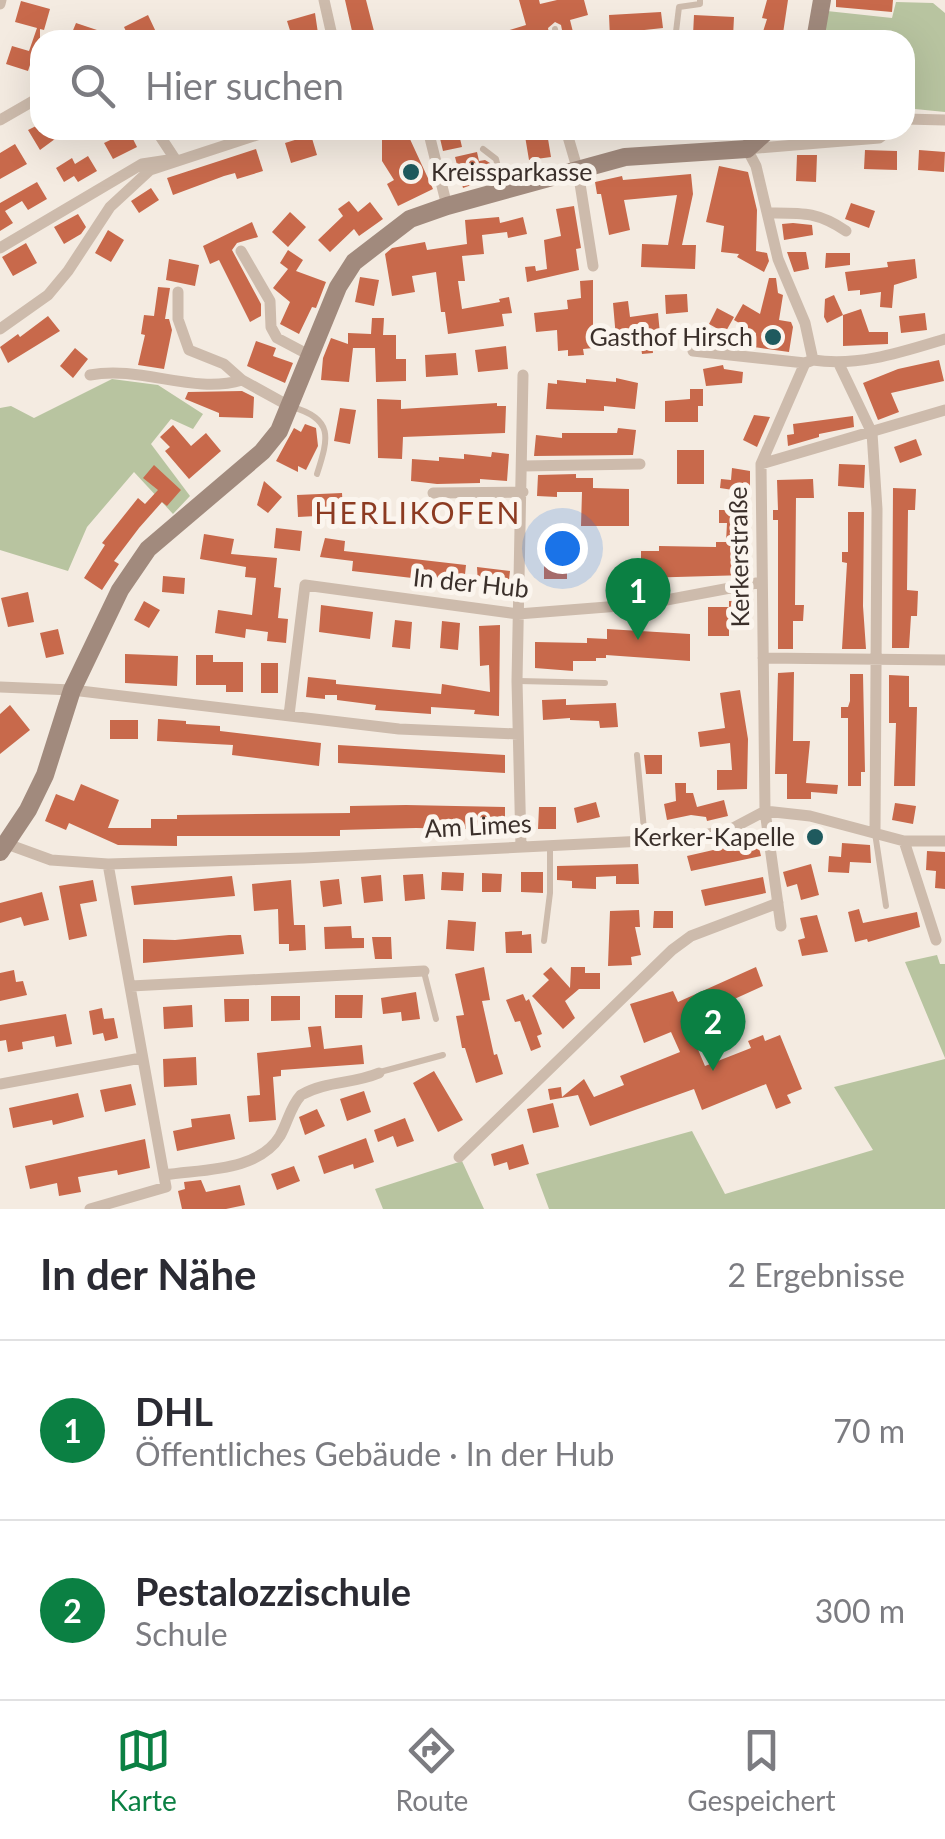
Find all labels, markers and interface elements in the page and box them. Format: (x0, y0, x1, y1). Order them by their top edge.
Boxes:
search box (30, 30, 915, 140)
icon: search (65, 58, 120, 113)
text: Hier suchen (145, 62, 344, 108)
place label: Kreissparkasse (431, 156, 593, 186)
marker: Kreissparkasse (400, 161, 422, 183)
place label: Gasthof Hirsch (589, 321, 753, 351)
marker: Gasthof Hirsch (762, 326, 784, 348)
street label: Kerkerstraße (722, 486, 754, 628)
district label: HERLIKOFEN (314, 494, 522, 530)
your location (537, 523, 588, 574)
pin: 1 (606, 558, 670, 640)
street label: In der Hub (412, 561, 530, 603)
street label: Am Limes (424, 807, 532, 843)
place label: Kerker-Kapelle (633, 821, 795, 851)
marker: Kerker-Kapelle (804, 826, 826, 848)
pin: 2 (680, 988, 746, 1071)
text: In der Nähe (40, 1249, 257, 1299)
text: 2 Ergebnisse (728, 1255, 905, 1294)
text: DHL (135, 1388, 213, 1434)
text: 1 (63, 1411, 82, 1450)
text: 70 m (833, 1411, 905, 1450)
text: Öffentliches Gebäude · In der Hub (135, 1434, 615, 1473)
text: Pestalozzischule (135, 1568, 411, 1614)
text: 2 (63, 1591, 82, 1630)
text: 300 m (815, 1591, 905, 1630)
text: Schule (135, 1614, 228, 1653)
tab: Karte (109, 1723, 177, 1817)
tab: Route (396, 1723, 468, 1817)
tab: Gespeichert (687, 1723, 836, 1817)

